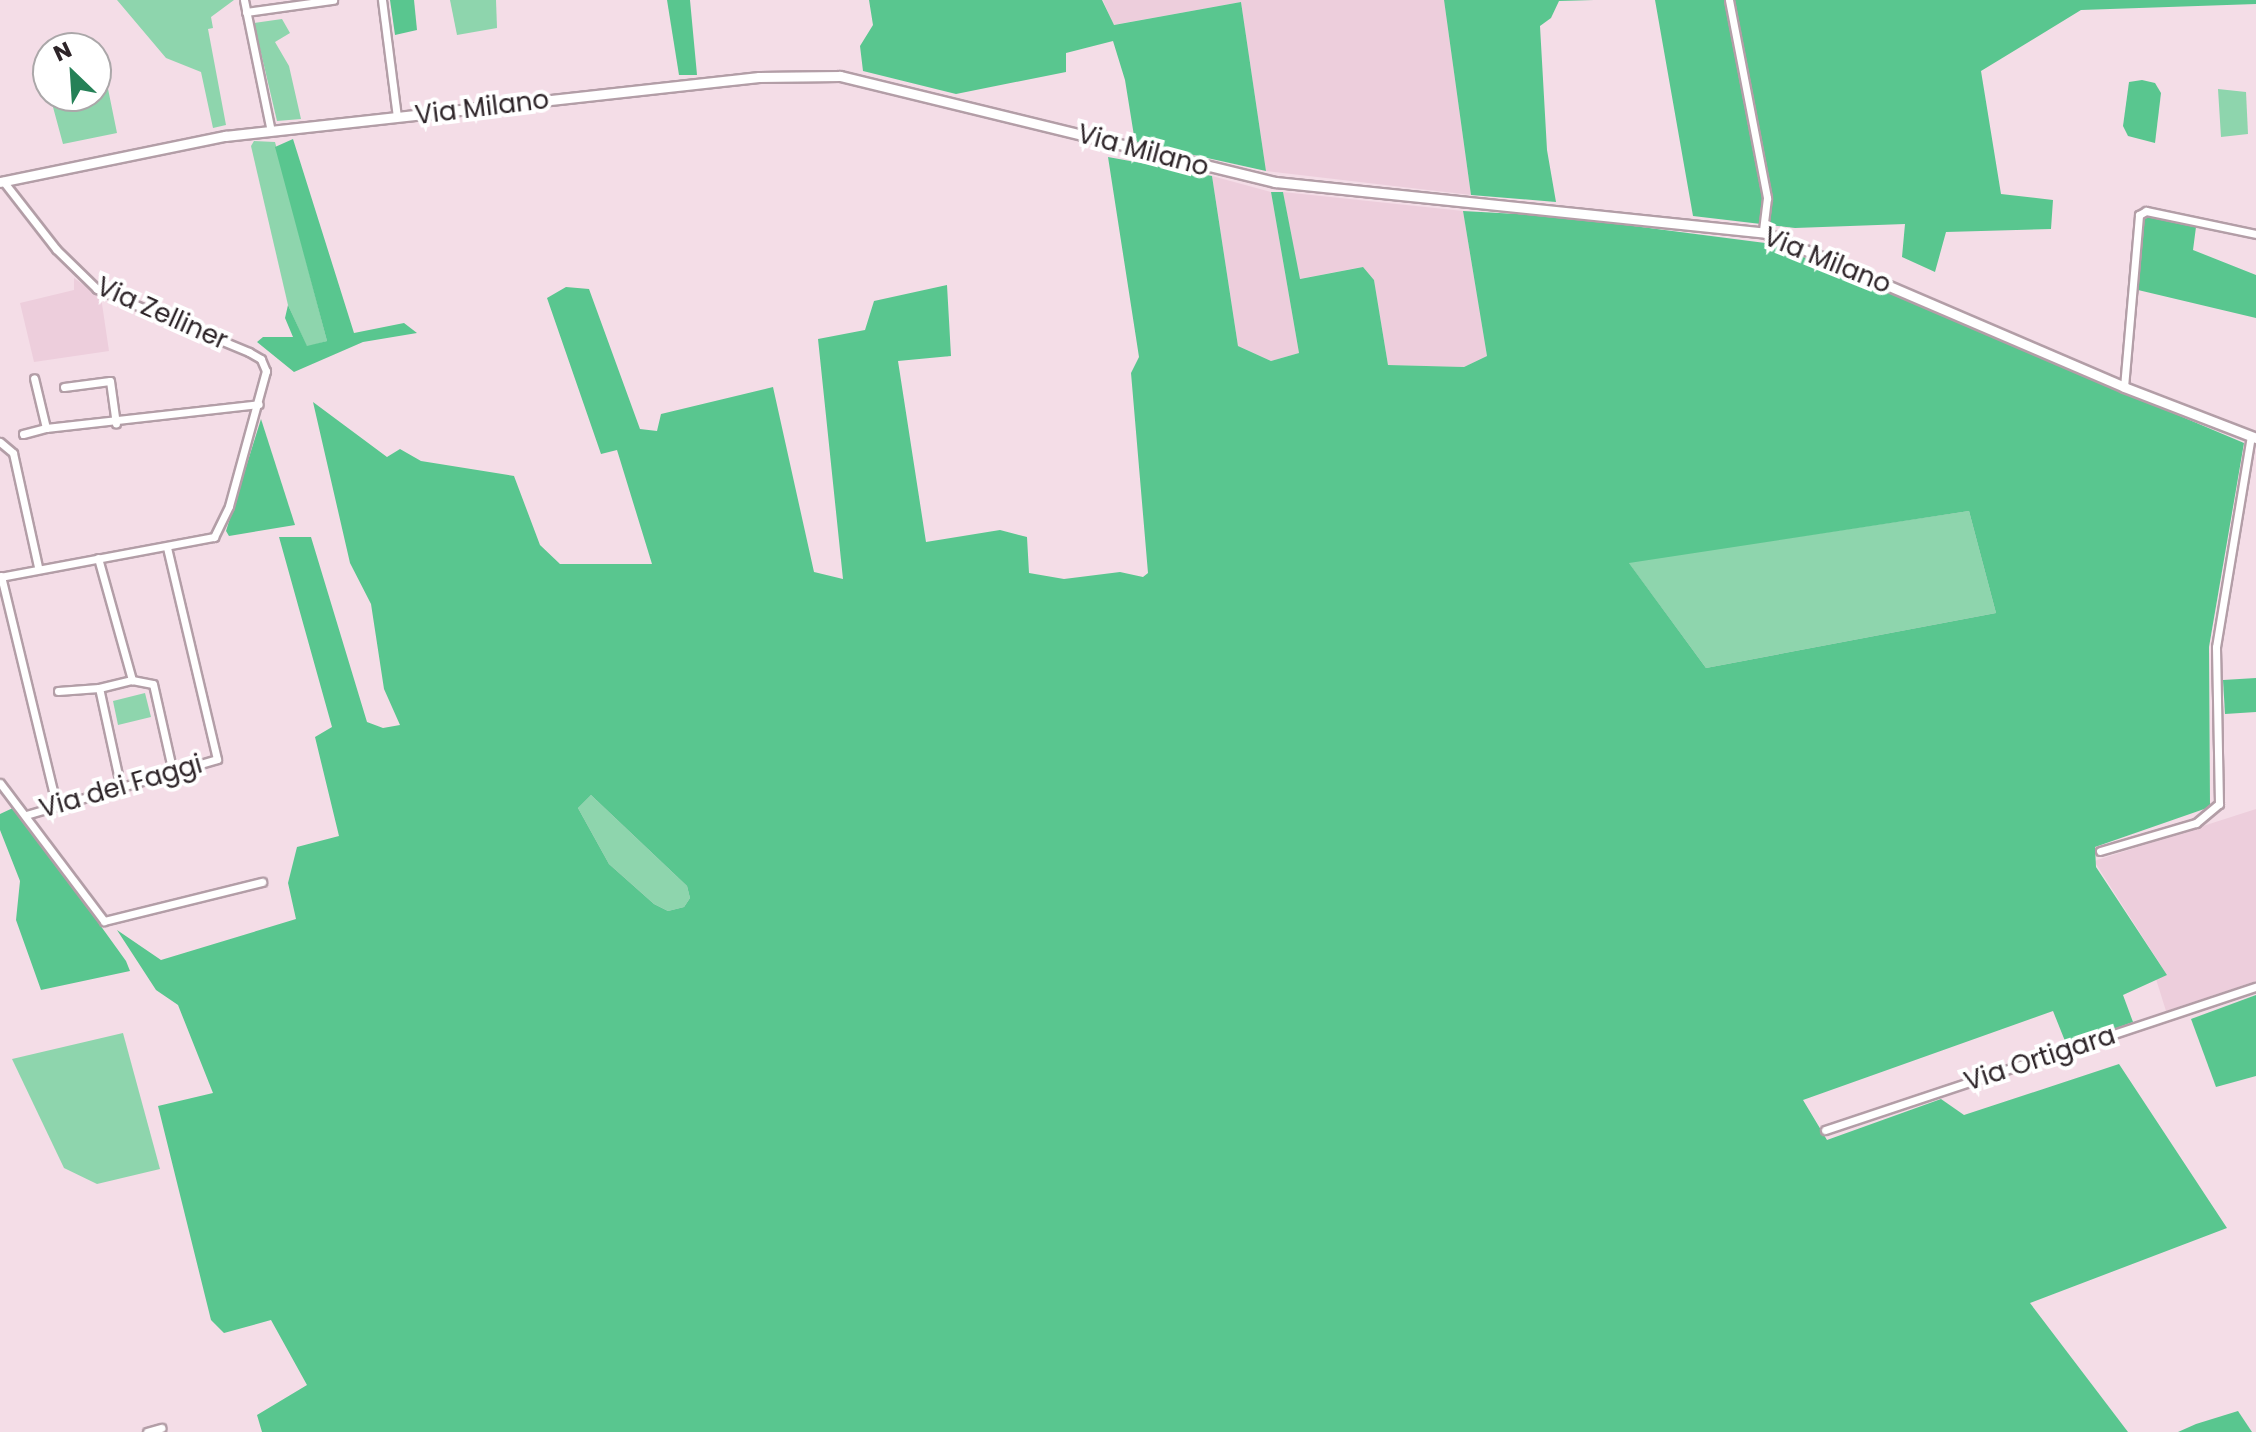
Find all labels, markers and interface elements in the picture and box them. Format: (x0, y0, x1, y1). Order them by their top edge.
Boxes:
north arrow (32, 32, 112, 112)
text: N (48, 34, 77, 69)
street label: Via Milano (413, 84, 551, 132)
street label: Via Milano (1074, 119, 1212, 183)
street label: Via Milano (1759, 221, 1895, 301)
street label: Via Zelliner (92, 271, 232, 357)
street label: Via dei Faggi (36, 749, 206, 825)
street label: Via Ortigara (1961, 1020, 2119, 1098)

